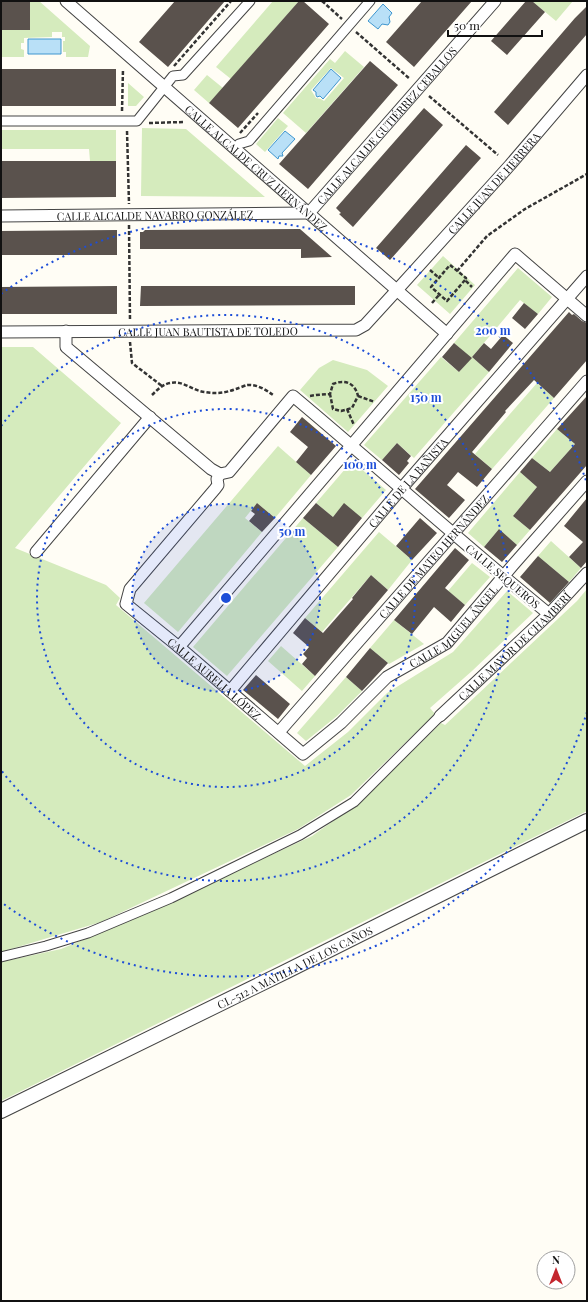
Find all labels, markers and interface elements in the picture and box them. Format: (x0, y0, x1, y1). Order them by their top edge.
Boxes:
scale bar (448, 12, 542, 38)
text: 50 m (454, 17, 480, 33)
street label: CALLE ALCALDE GUTIÉRREZ CEBALLOS (313, 43, 460, 207)
street label: CALLE ALCALDE CRUZ HERNÁNDEZ (182, 101, 331, 234)
street label: CALLE JUAN DE HERRERA (444, 128, 543, 237)
street label: CALLE ALCALDE NAVARRO GONZÁLEZ (57, 206, 254, 223)
text: 200 m (475, 322, 511, 338)
street label: CALLE JUAN BAUTISTA DE TOLEDO (118, 323, 298, 339)
text: 150 m (410, 389, 442, 405)
street label: CALLE DE LA BAÑISTA (364, 434, 450, 530)
text: 100 m (343, 456, 377, 472)
street label: CALLE DE MATEO HERNÁNDEZ (375, 491, 492, 621)
text: 50 m (279, 523, 306, 539)
street label: CALLE SEQUEROS (463, 540, 543, 612)
street label: CALLE MIGUEL ÁNGEL (406, 582, 501, 671)
street label: CALLE MAYOR DE CHAMBERÍ (454, 588, 574, 703)
centre of rings (219, 591, 233, 605)
street label: CALLE AURELIA LÓPEZ (165, 634, 265, 723)
street label: CL-512 A MATILLA DE LOS CAÑOS (214, 922, 375, 1012)
north arrow (536, 1250, 576, 1290)
text: N (552, 1252, 560, 1267)

